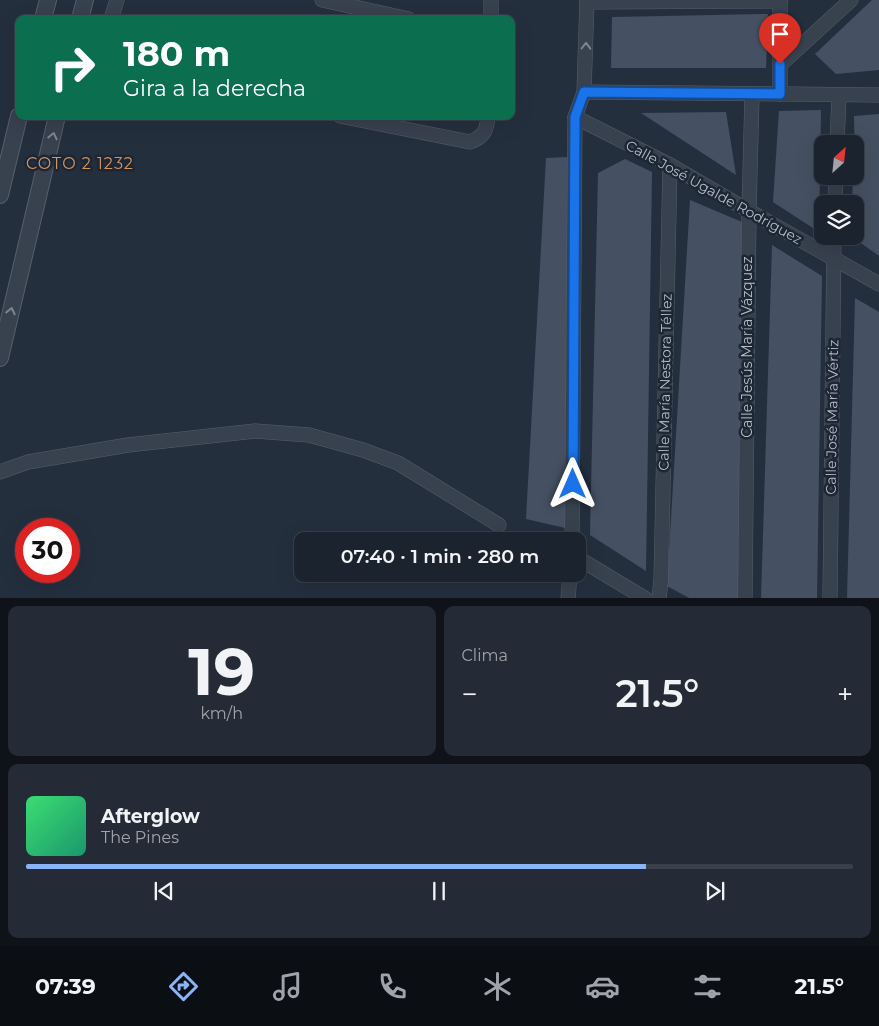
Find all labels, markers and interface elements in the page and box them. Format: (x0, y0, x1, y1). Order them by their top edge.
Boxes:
pin (759, 13, 801, 64)
icon: arrive (766, 20, 794, 48)
text: 180 m (123, 32, 230, 75)
icon: right (40, 35, 105, 100)
one-way arrow (581, 42, 591, 50)
text: Gira a la derecha (123, 75, 306, 102)
one-way arrow (47, 131, 58, 140)
north arrow (814, 135, 864, 185)
map controls (814, 135, 864, 245)
street label: Calle José Ugalde Rodríguez (623, 136, 805, 248)
district label: COTO 2 1232 (26, 154, 134, 173)
button: layers (814, 195, 864, 245)
street label: Calle Jesús María Vázquez (738, 256, 756, 438)
street label: Calle María Nestora Téllez (654, 293, 676, 471)
one-way arrow (5, 306, 16, 315)
street label: Calle José María Vértiz (822, 339, 842, 495)
position arrow (546, 457, 598, 509)
speed limit sign: 30 (15, 518, 80, 583)
text: 07:40 · 1 min · 280 m (341, 545, 539, 568)
text: 19 (188, 632, 255, 711)
text: Clima (462, 646, 508, 665)
text: 21.5° (615, 670, 699, 717)
text: − (462, 677, 478, 711)
text: + (837, 677, 853, 711)
text: km/h (200, 704, 243, 723)
text: Afterglow (101, 805, 200, 828)
text: The Pines (101, 828, 179, 847)
icon: previous (150, 877, 178, 905)
icon: pause (425, 877, 453, 905)
icon: next (701, 877, 729, 905)
icon: directions (166, 969, 201, 1004)
icon: music (270, 969, 305, 1004)
icon: phone (375, 969, 410, 1004)
icon: climate (480, 969, 515, 1004)
icon: car (585, 969, 620, 1004)
icon: filters (690, 969, 725, 1004)
text: 07:39 (35, 973, 96, 1000)
text: 21.5° (794, 973, 844, 1000)

